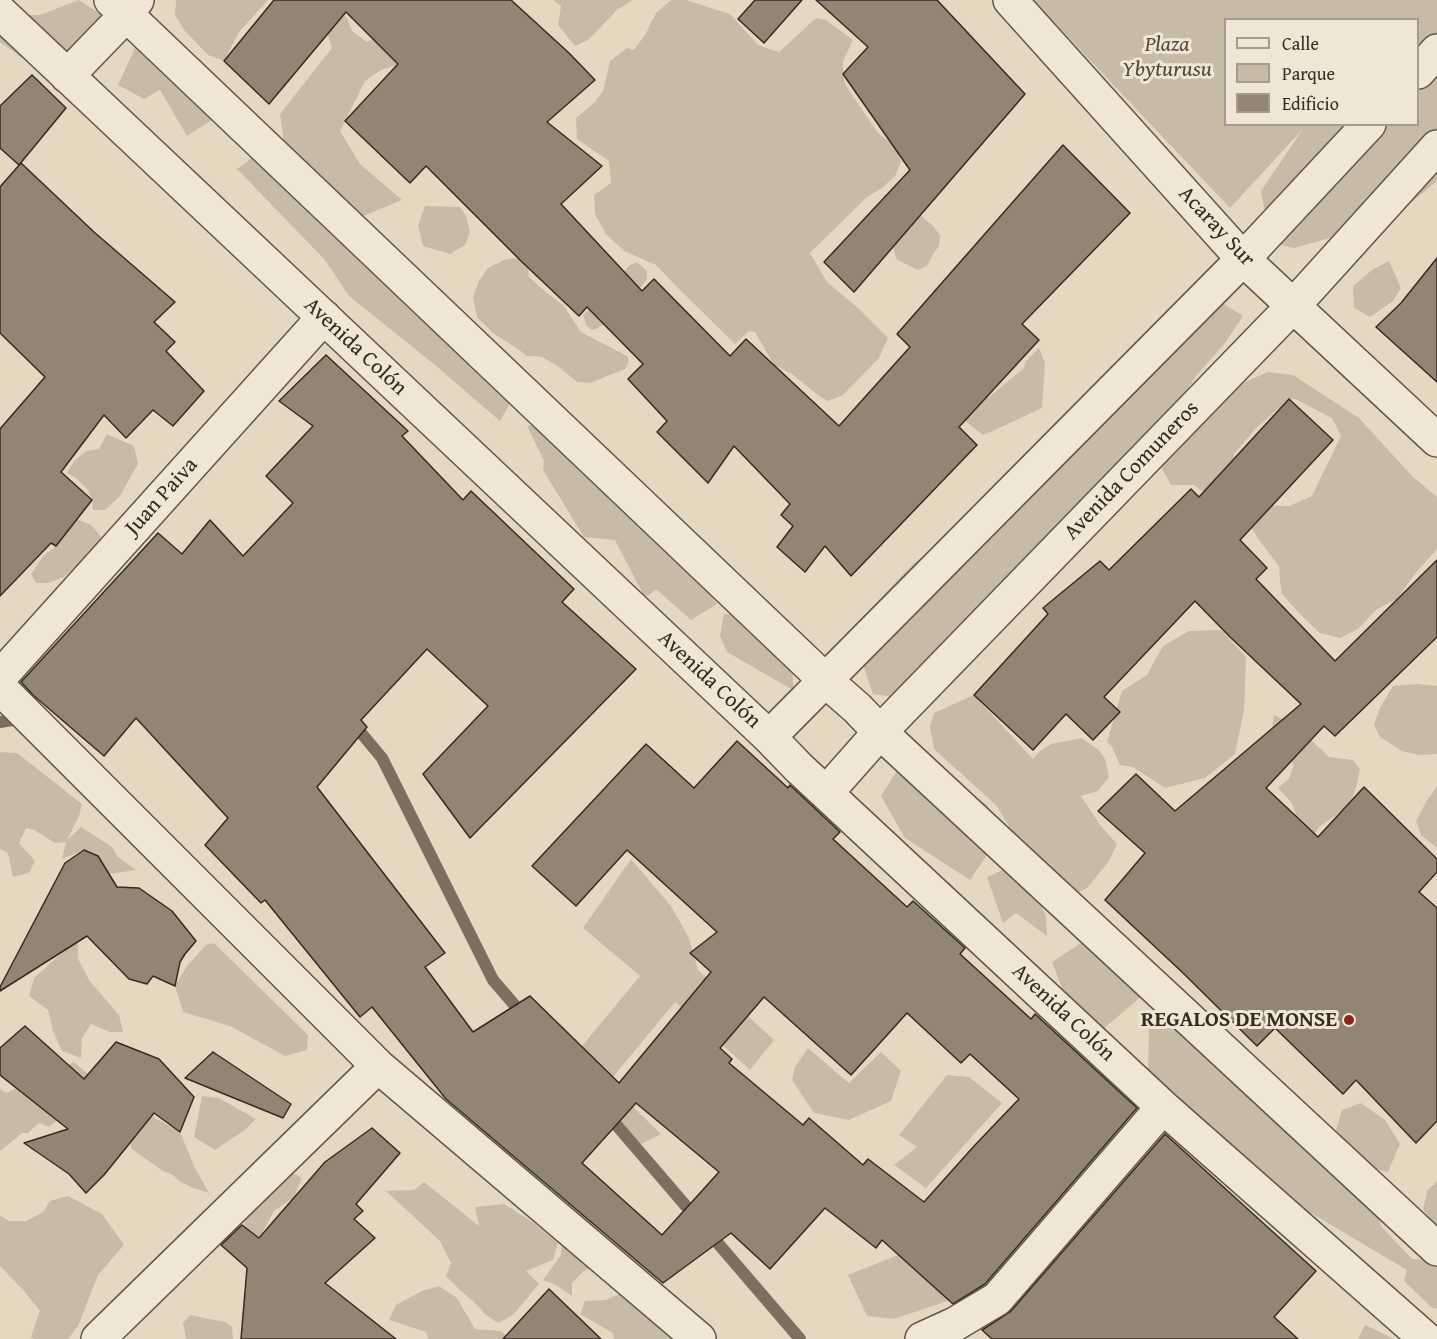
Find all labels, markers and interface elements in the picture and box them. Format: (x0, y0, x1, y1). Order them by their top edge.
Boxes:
legend (1224, 18, 1419, 126)
text: Calle (1282, 30, 1319, 57)
park label: Plaza Ybyturusu (1122, 32, 1212, 84)
text: Parque (1282, 60, 1335, 87)
text: Edificio (1282, 90, 1339, 117)
street label: Acaray Sur (1172, 181, 1260, 273)
street label: Avenida Colón (298, 293, 412, 401)
street label: Avenida Comuneros (1059, 396, 1205, 546)
street label: Juan Paiva (120, 453, 204, 541)
street label: Avenida Colón (652, 626, 766, 734)
street label: Avenida Colón (1006, 959, 1120, 1067)
place label: REGALOS DE MONSE (1141, 1007, 1337, 1033)
marker: REGALOS DE MONSE (1342, 1013, 1356, 1027)

